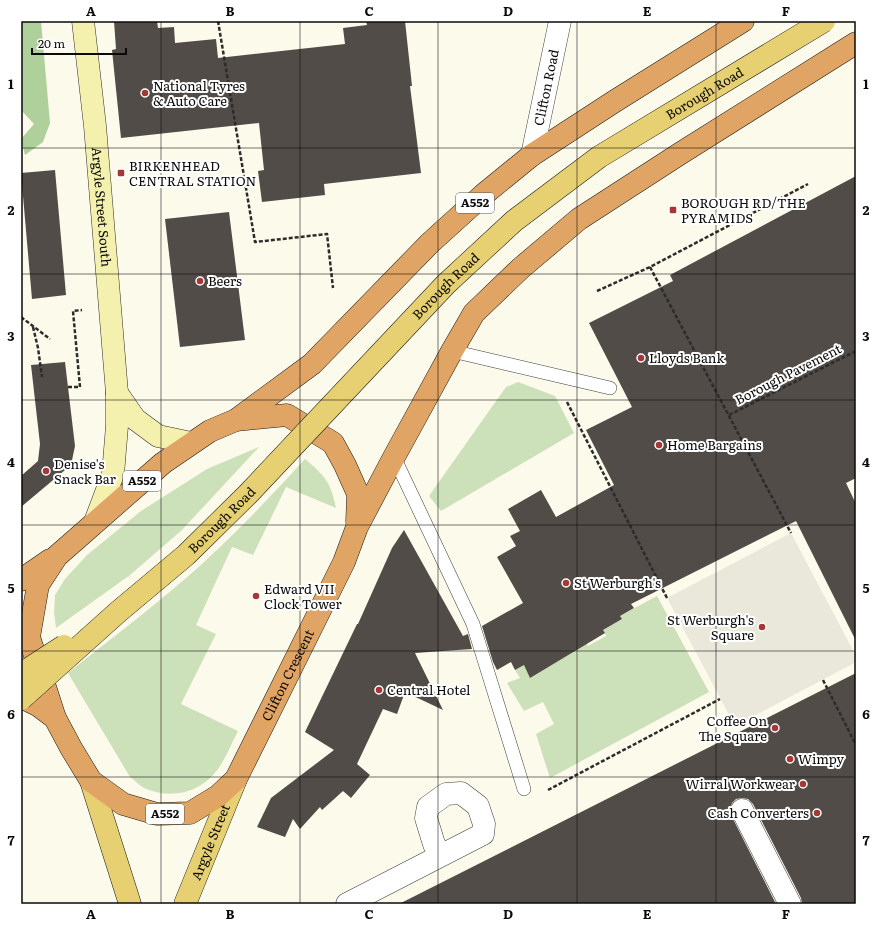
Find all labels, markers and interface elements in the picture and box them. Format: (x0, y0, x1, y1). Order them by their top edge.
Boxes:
text: A (86, 1, 96, 20)
text: B (226, 1, 235, 20)
text: C (364, 1, 374, 20)
text: D (503, 1, 513, 20)
text: E (643, 1, 652, 20)
text: F (782, 1, 790, 20)
scale bar (32, 30, 126, 56)
text: 20 m (38, 34, 65, 52)
street label: Clifton Road (528, 47, 563, 127)
street label: Borough Road (662, 62, 747, 124)
text: 1 (8, 74, 14, 93)
text: 1 (863, 74, 869, 93)
place label: National Tyres & Auto Care (153, 76, 245, 110)
marker: National Tyres & Auto Care (140, 88, 150, 98)
street label: Argyle Street South (88, 146, 117, 268)
place label: BIRKENHEAD CENTRAL STATION (129, 156, 257, 190)
marker: BIRKENHEAD CENTRAL STATION (116, 168, 126, 178)
road number: A552 (456, 193, 494, 213)
place label: BOROUGH RD/THE PYRAMIDS (681, 193, 806, 227)
text: 2 (8, 200, 15, 219)
text: 2 (863, 200, 870, 219)
marker: BOROUGH RD/THE PYRAMIDS (668, 205, 678, 215)
street label: Borough Road (407, 248, 483, 323)
place label: Beers (208, 271, 242, 290)
marker: Beers (195, 276, 205, 286)
text: 3 (7, 326, 15, 345)
text: 3 (862, 326, 870, 345)
street label: Borough Pavement (731, 338, 845, 409)
place label: Lloyds Bank (649, 348, 725, 367)
marker: Lloyds Bank (636, 353, 646, 363)
place label: Home Bargains (667, 435, 762, 454)
marker: Home Bargains (654, 440, 664, 450)
text: 4 (7, 452, 15, 471)
text: 4 (862, 452, 870, 471)
place label: Denise's Snack Bar (54, 454, 117, 488)
marker: Denise's Snack Bar (41, 466, 51, 476)
road number: A552 (123, 471, 161, 491)
street label: Borough Road (183, 482, 259, 557)
place label: St Werburgh's (574, 573, 661, 592)
text: 5 (7, 578, 15, 597)
marker: St Werburgh's (561, 578, 571, 588)
text: 5 (862, 578, 870, 597)
place label: Edward VII Clock Tower (264, 579, 342, 613)
marker: Edward VII Clock Tower (251, 591, 261, 601)
place label: St Werburgh's Square (667, 610, 754, 644)
marker: St Werburgh's Square (757, 622, 767, 632)
street label: Clifton Crescent (256, 625, 318, 724)
place label: Central Hotel (387, 680, 471, 699)
marker: Central Hotel (374, 685, 384, 695)
text: 6 (7, 704, 15, 723)
text: 6 (862, 704, 870, 723)
place label: Coffee On The Square (698, 711, 767, 745)
marker: Coffee On The Square (770, 723, 780, 733)
place label: Wimpy (798, 749, 845, 768)
marker: Wimpy (785, 754, 795, 764)
place label: Wirral Workwear (686, 774, 796, 793)
marker: Wirral Workwear (798, 779, 808, 789)
street label: Argyle Street (186, 800, 234, 883)
place label: Cash Converters (707, 803, 809, 822)
road number: A552 (146, 804, 184, 824)
marker: Cash Converters (812, 808, 822, 818)
text: 7 (7, 830, 15, 849)
text: 7 (862, 830, 870, 849)
text: A (86, 904, 96, 923)
text: B (226, 904, 235, 923)
text: C (364, 904, 374, 923)
text: D (503, 904, 513, 923)
text: E (643, 904, 652, 923)
text: F (782, 904, 790, 923)

